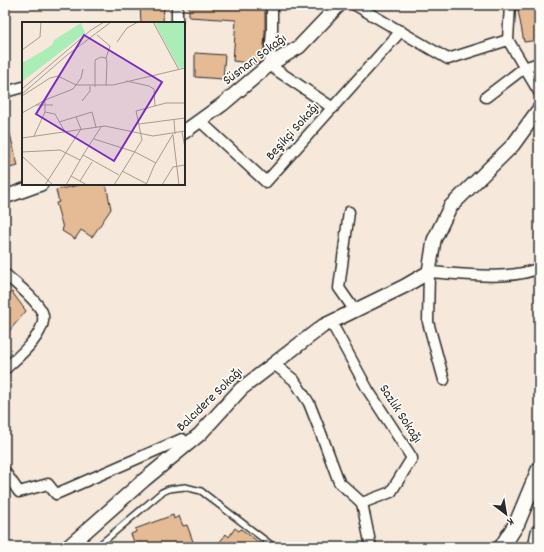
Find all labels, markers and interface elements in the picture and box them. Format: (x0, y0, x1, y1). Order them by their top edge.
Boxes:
inset map (22, 22, 185, 185)
street label: Süsnarı Sokağı (219, 29, 291, 91)
street label: Beşikçi Sokağı (261, 99, 325, 165)
street label: Balcıdere Sokağı (172, 363, 248, 437)
street label: Sazlık Sokağı (374, 381, 426, 447)
north arrow (486, 494, 526, 534)
text: K (504, 513, 516, 529)

